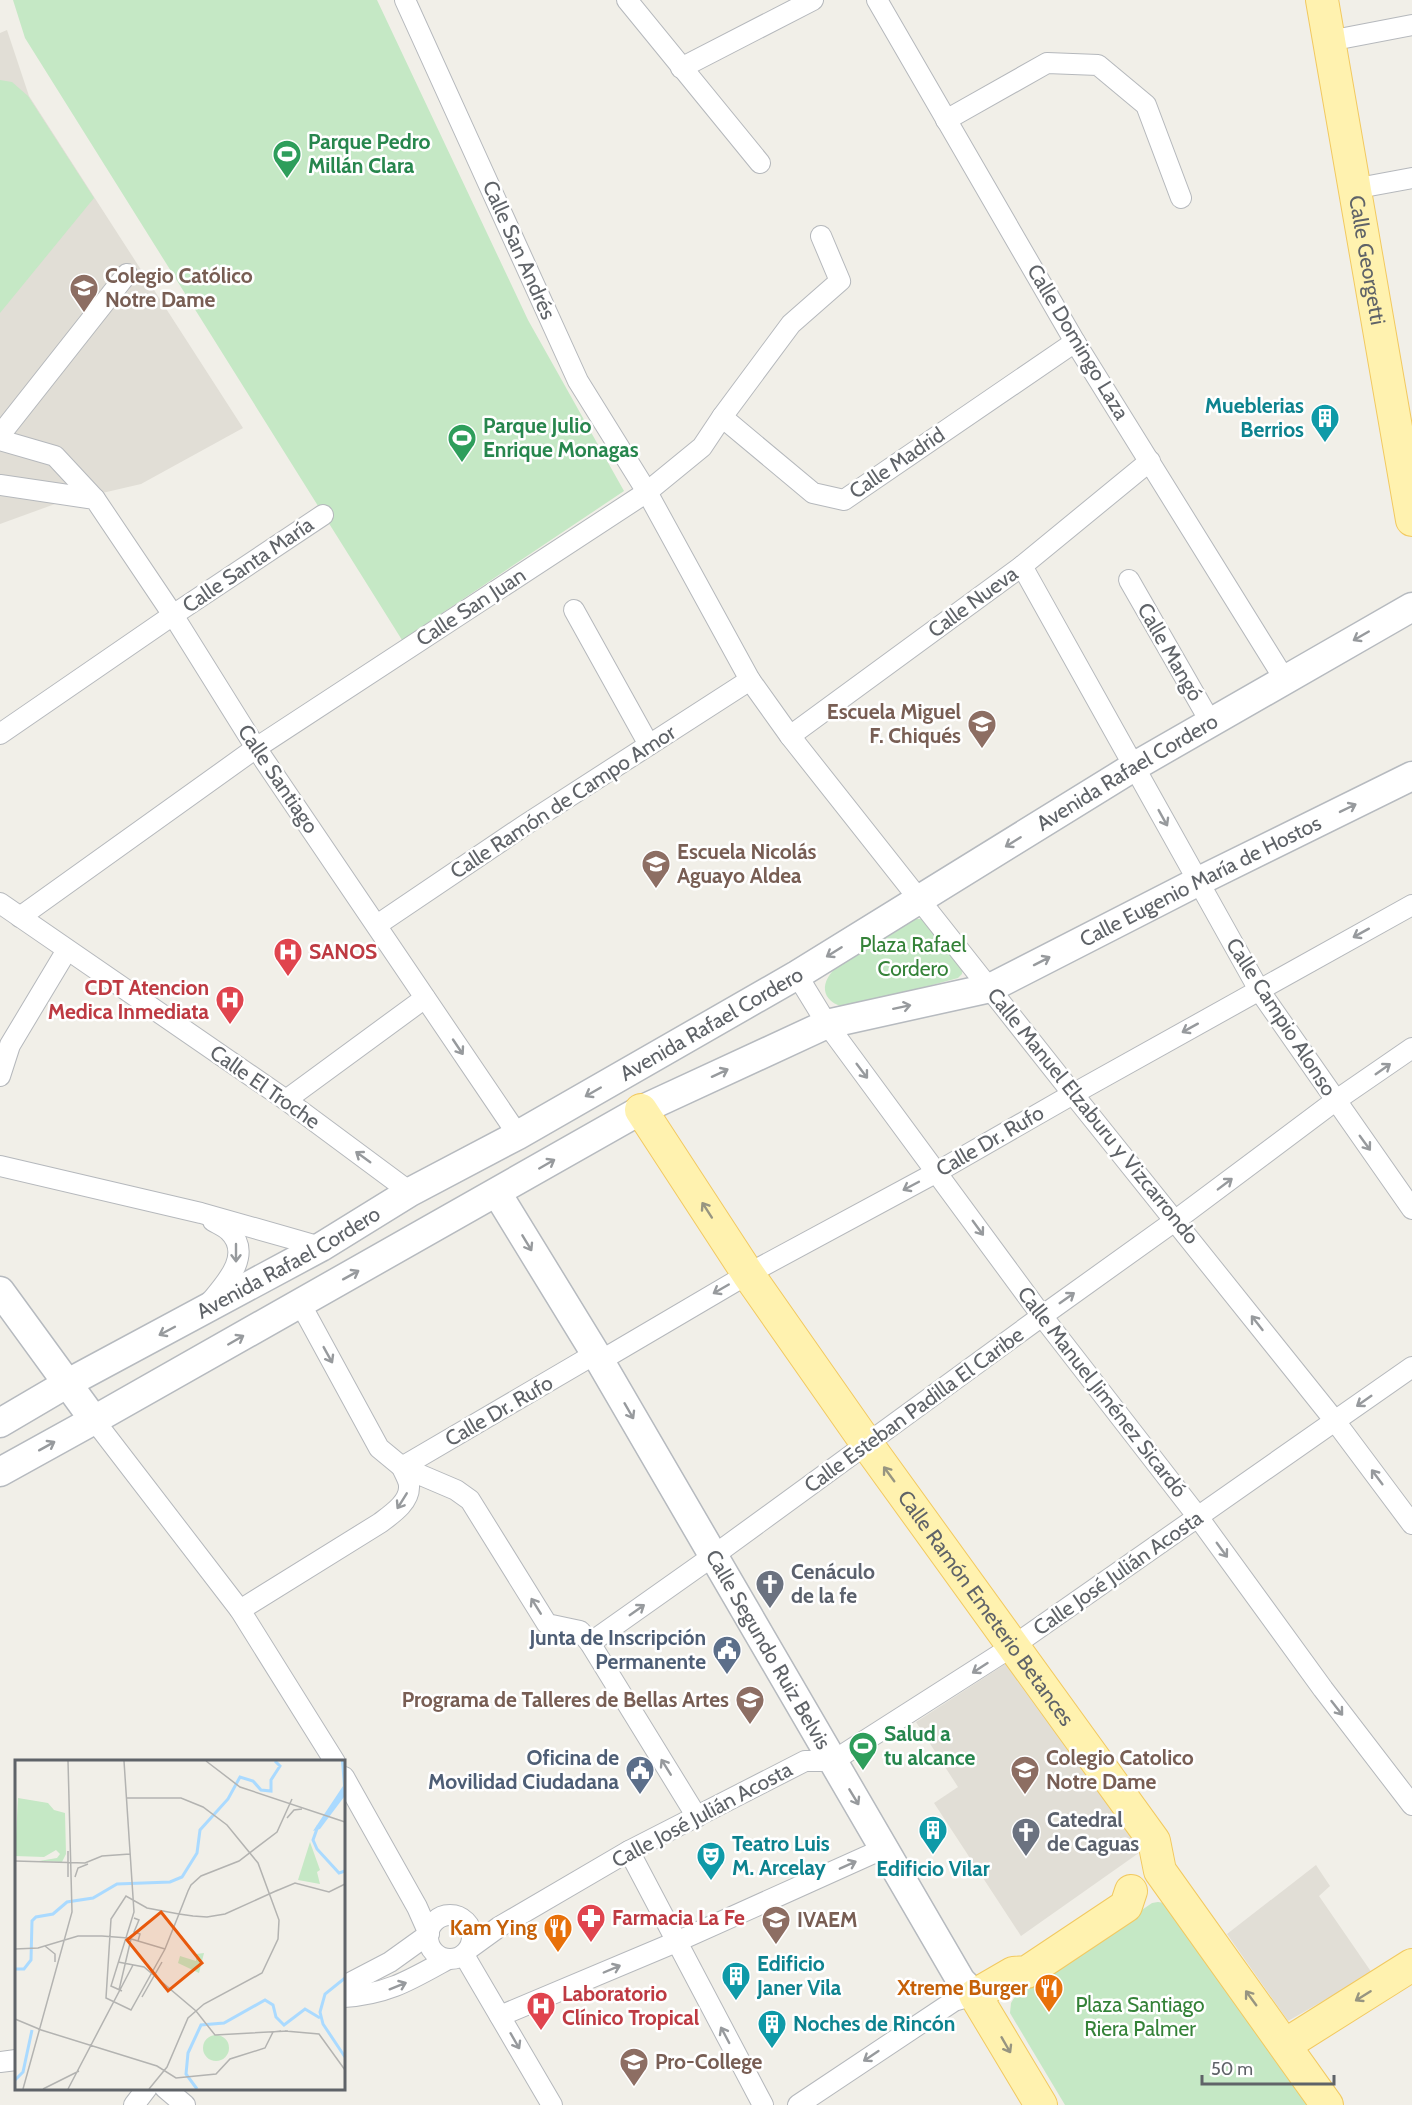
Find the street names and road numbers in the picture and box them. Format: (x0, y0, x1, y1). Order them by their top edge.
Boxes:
street label: Calle San Andrés (478, 177, 561, 323)
street label: Calle Georgetti (1344, 193, 1391, 327)
street label: Calle Domingo Laza (1022, 259, 1135, 424)
street label: Calle Madrid (844, 422, 949, 504)
street label: Calle Santa María (178, 512, 318, 618)
street label: Calle Nueva (923, 561, 1022, 643)
street label: Calle San Juan (411, 562, 530, 651)
street label: Calle Mangó (1132, 598, 1209, 705)
street label: Avenida Rafael Cordero (1032, 708, 1222, 836)
street label: Calle Ramón de Campo Amor (445, 719, 680, 884)
street label: Calle Santiago (233, 720, 324, 838)
street label: Calle Eugenio María de Hostos (1076, 810, 1325, 952)
street label: Calle Campio Alonso (1221, 933, 1342, 1100)
street label: Avenida Rafael Cordero (615, 961, 807, 1086)
street label: Calle Manuel Elzaburu y Vizcarrondo (982, 983, 1205, 1249)
street label: Calle El Troche (205, 1039, 325, 1134)
street label: Calle Dr. Rufo (931, 1100, 1048, 1181)
street label: Avenida Rafael Cordero (192, 1201, 385, 1324)
street label: Calle Manuel Jiménez Sicardó (1012, 1281, 1192, 1502)
street label: Calle Esteban Padilla El Caribe (799, 1321, 1028, 1498)
street label: Calle Dr. Rufo (440, 1370, 557, 1451)
street label: Calle Ramón Emeterio Betances (893, 1485, 1080, 1731)
street label: Calle José Julián Acosta (1028, 1505, 1207, 1640)
street label: Calle Segundo Ruiz Belvis (701, 1545, 836, 1754)
street label: Calle José Julián Acosta (607, 1756, 796, 1873)

